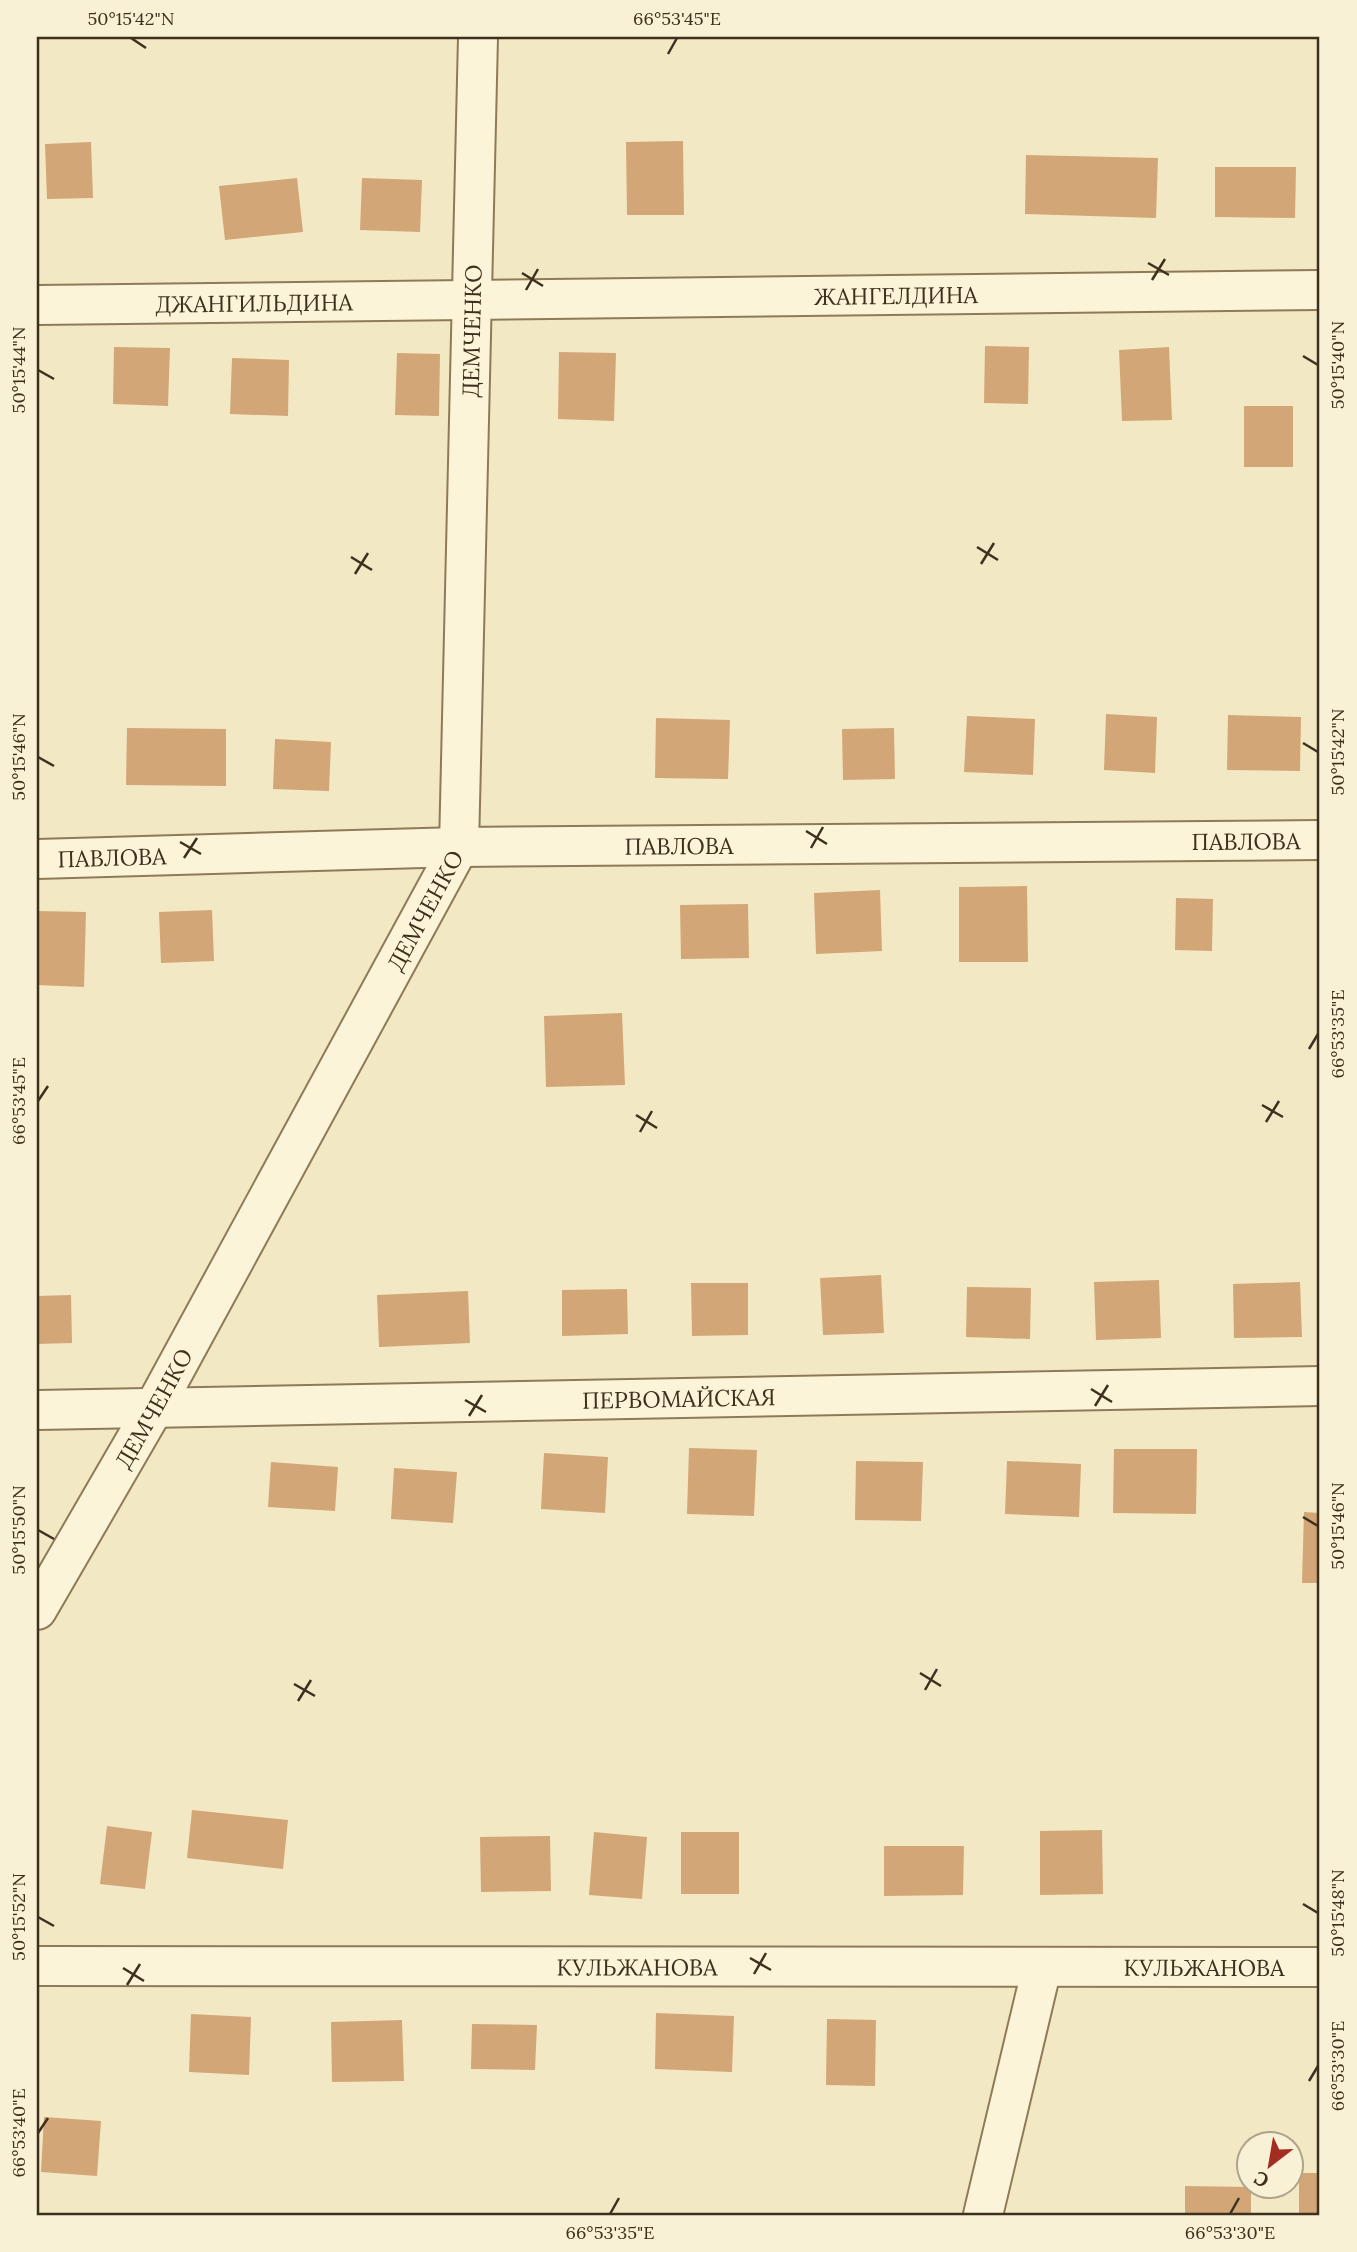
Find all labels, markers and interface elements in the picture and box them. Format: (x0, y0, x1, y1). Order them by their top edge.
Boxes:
text: 50°15'42"N (88, 7, 174, 30)
text: 66°53'45"E (633, 7, 721, 30)
street label: ДЕМЧЕНКО (455, 264, 487, 398)
street label: ЖАНГЕЛДИНА (814, 279, 979, 310)
street label: ДЖАНГИЛЬДИНА (155, 287, 354, 318)
text: 50°15'40"N (1326, 321, 1349, 409)
text: 50°15'44"N (7, 327, 30, 413)
text: 50°15'42"N (1326, 709, 1349, 795)
text: 50°15'46"N (7, 713, 30, 801)
street label: ПАВЛОВА (1191, 826, 1301, 856)
street label: ПАВЛОВА (624, 830, 734, 860)
street label: ПАВЛОВА (57, 841, 167, 873)
street label: ДЕМЧЕНКО (380, 845, 469, 976)
text: 66°53'35"E (1326, 990, 1349, 1078)
text: 66°53'45"E (7, 1057, 30, 1145)
street label: ДЕМЧЕНКО (108, 1343, 198, 1473)
street label: ПЕРВОМАЙСКАЯ (582, 1382, 776, 1414)
text: 50°15'46"N (1326, 1482, 1349, 1570)
text: 50°15'50"N (7, 1485, 30, 1575)
text: 50°15'48"N (1326, 1869, 1349, 1957)
text: 50°15'52"N (7, 1873, 30, 1961)
street label: КУЛЬЖАНОВА (556, 1952, 718, 1981)
street label: КУЛЬЖАНОВА (1123, 1952, 1285, 1981)
text: 66°53'30"E (1326, 2021, 1349, 2111)
text: 66°53'40"E (7, 2088, 30, 2178)
north arrow (1234, 2130, 1304, 2200)
text: С (1249, 2166, 1273, 2193)
text: 66°53'35"E (566, 2221, 654, 2244)
text: 66°53'30"E (1185, 2221, 1275, 2244)

